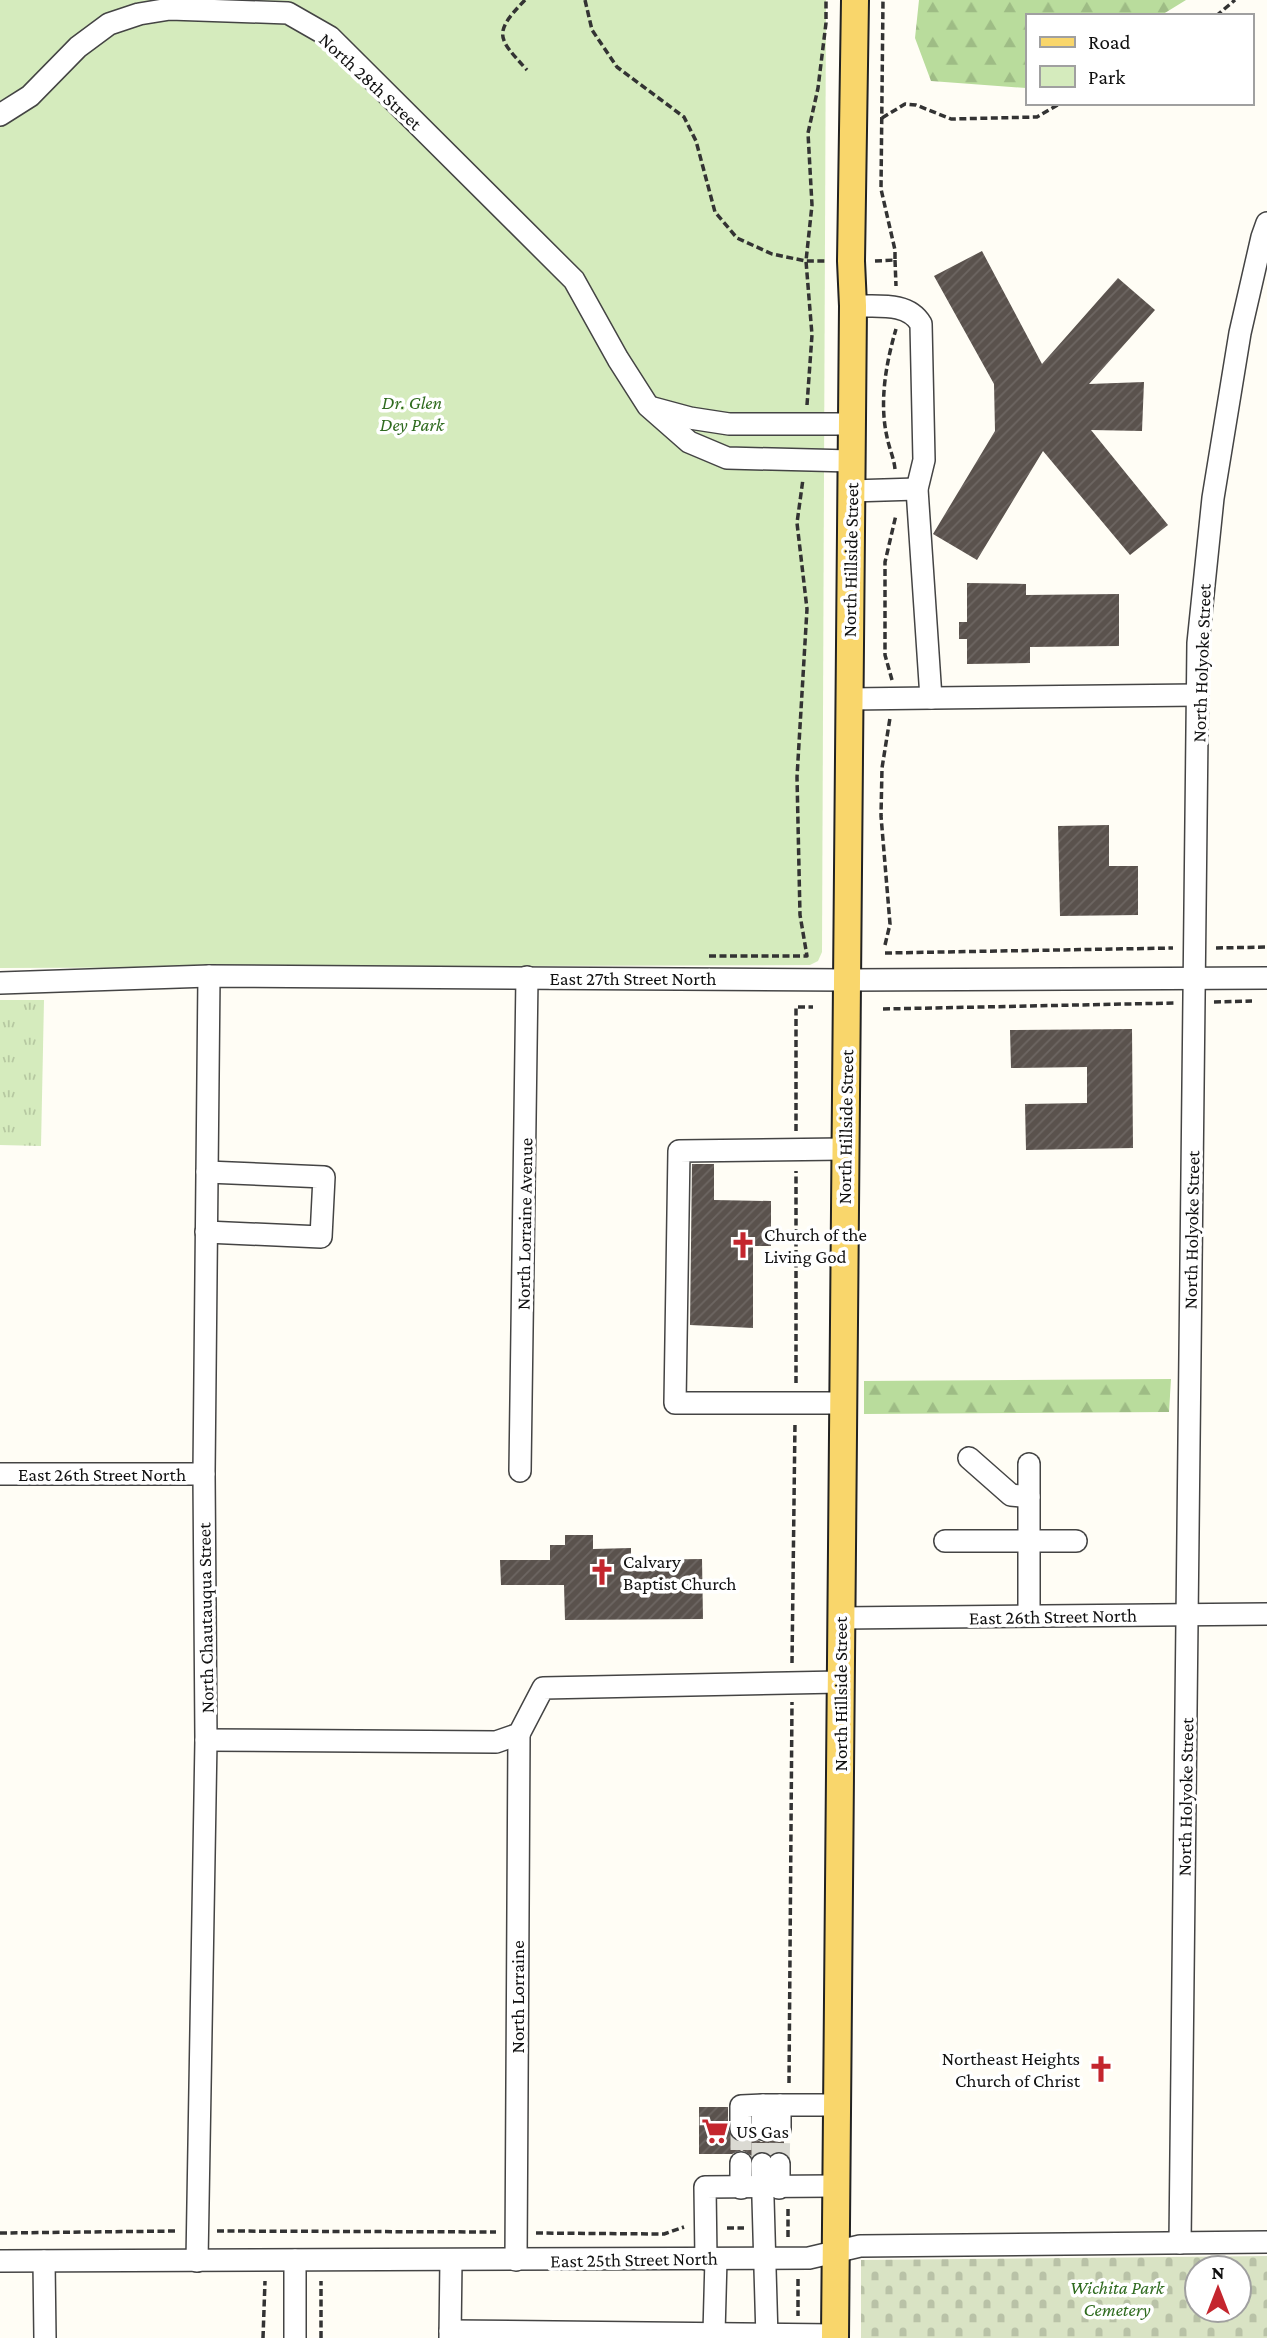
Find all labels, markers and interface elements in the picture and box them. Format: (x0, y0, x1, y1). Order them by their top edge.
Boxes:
legend (1026, 14, 1253, 105)
street label: North 28th Street (315, 29, 427, 135)
text: Road (1088, 30, 1131, 54)
text: Park (1088, 65, 1125, 89)
park label: Dr. Glen Dey Park (380, 392, 445, 435)
street label: North Hillside Street (839, 482, 862, 638)
street label: North Holyoke Street (1188, 583, 1215, 743)
street label: East 27th Street North (549, 968, 717, 989)
street label: North Hillside Street (834, 1049, 857, 1205)
street label: North Lorraine Avenue (512, 1138, 537, 1310)
street label: North Holyoke Street (1180, 1150, 1203, 1310)
place label: Church of the Living God (764, 1224, 867, 1267)
church icon: Church of the Living God (728, 1230, 758, 1260)
street label: East 26th Street North (18, 1464, 186, 1485)
street label: North Chautauqua Street (193, 1522, 218, 1713)
place label: Calvary Baptist Church (623, 1551, 737, 1594)
church icon: Calvary Baptist Church (587, 1557, 617, 1587)
street label: East 26th Street North (969, 1605, 1137, 1628)
street label: North Hillside Street (830, 1616, 851, 1771)
street label: North Holyoke Street (1174, 1717, 1197, 1877)
street label: North Lorraine (507, 1941, 528, 2053)
place label: Northeast Heights Church of Christ (942, 2048, 1081, 2091)
church icon: Northeast Heights Church of Christ (1086, 2054, 1116, 2084)
supermarket icon: US Gas (700, 2116, 730, 2146)
place label: US Gas (736, 2121, 789, 2142)
street label: East 25th Street North (550, 2248, 718, 2271)
north arrow (1183, 2254, 1253, 2324)
text: N (1212, 2262, 1225, 2283)
park label: Wichita Park Cemetery (1070, 2277, 1165, 2320)

